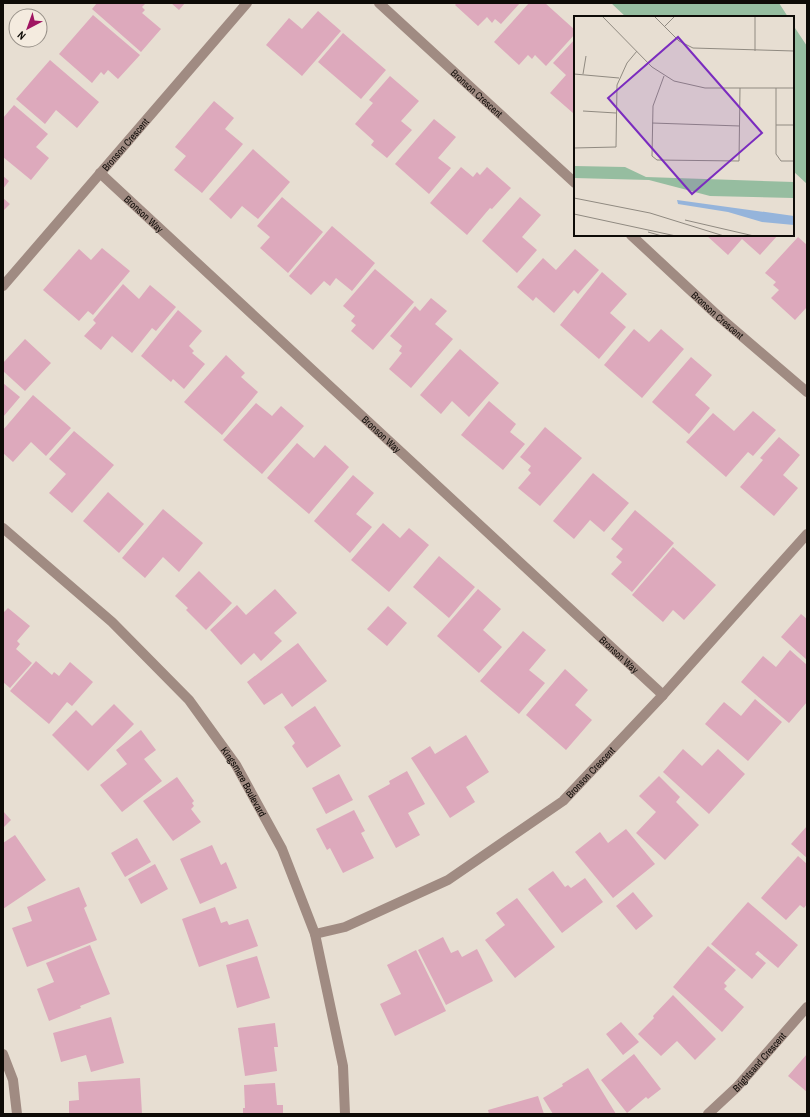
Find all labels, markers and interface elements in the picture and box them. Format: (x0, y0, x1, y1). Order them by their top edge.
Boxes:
north arrow (8, 8, 48, 48)
inset map (574, 16, 794, 236)
text: N (14, 28, 28, 43)
street label: Bronson Crescent (448, 66, 506, 121)
street label: Bronson Crescent (99, 115, 152, 174)
street label: Bronson Way (121, 193, 167, 236)
street label: Bronson Crescent (689, 289, 747, 342)
street label: Bronson Way (359, 413, 404, 456)
street label: Bronson Way (596, 633, 642, 677)
street label: Kingsmere Boulevard (218, 744, 269, 819)
street label: Bronson Crescent (563, 744, 618, 801)
street label: Brightsand Crescent (730, 1029, 789, 1095)

